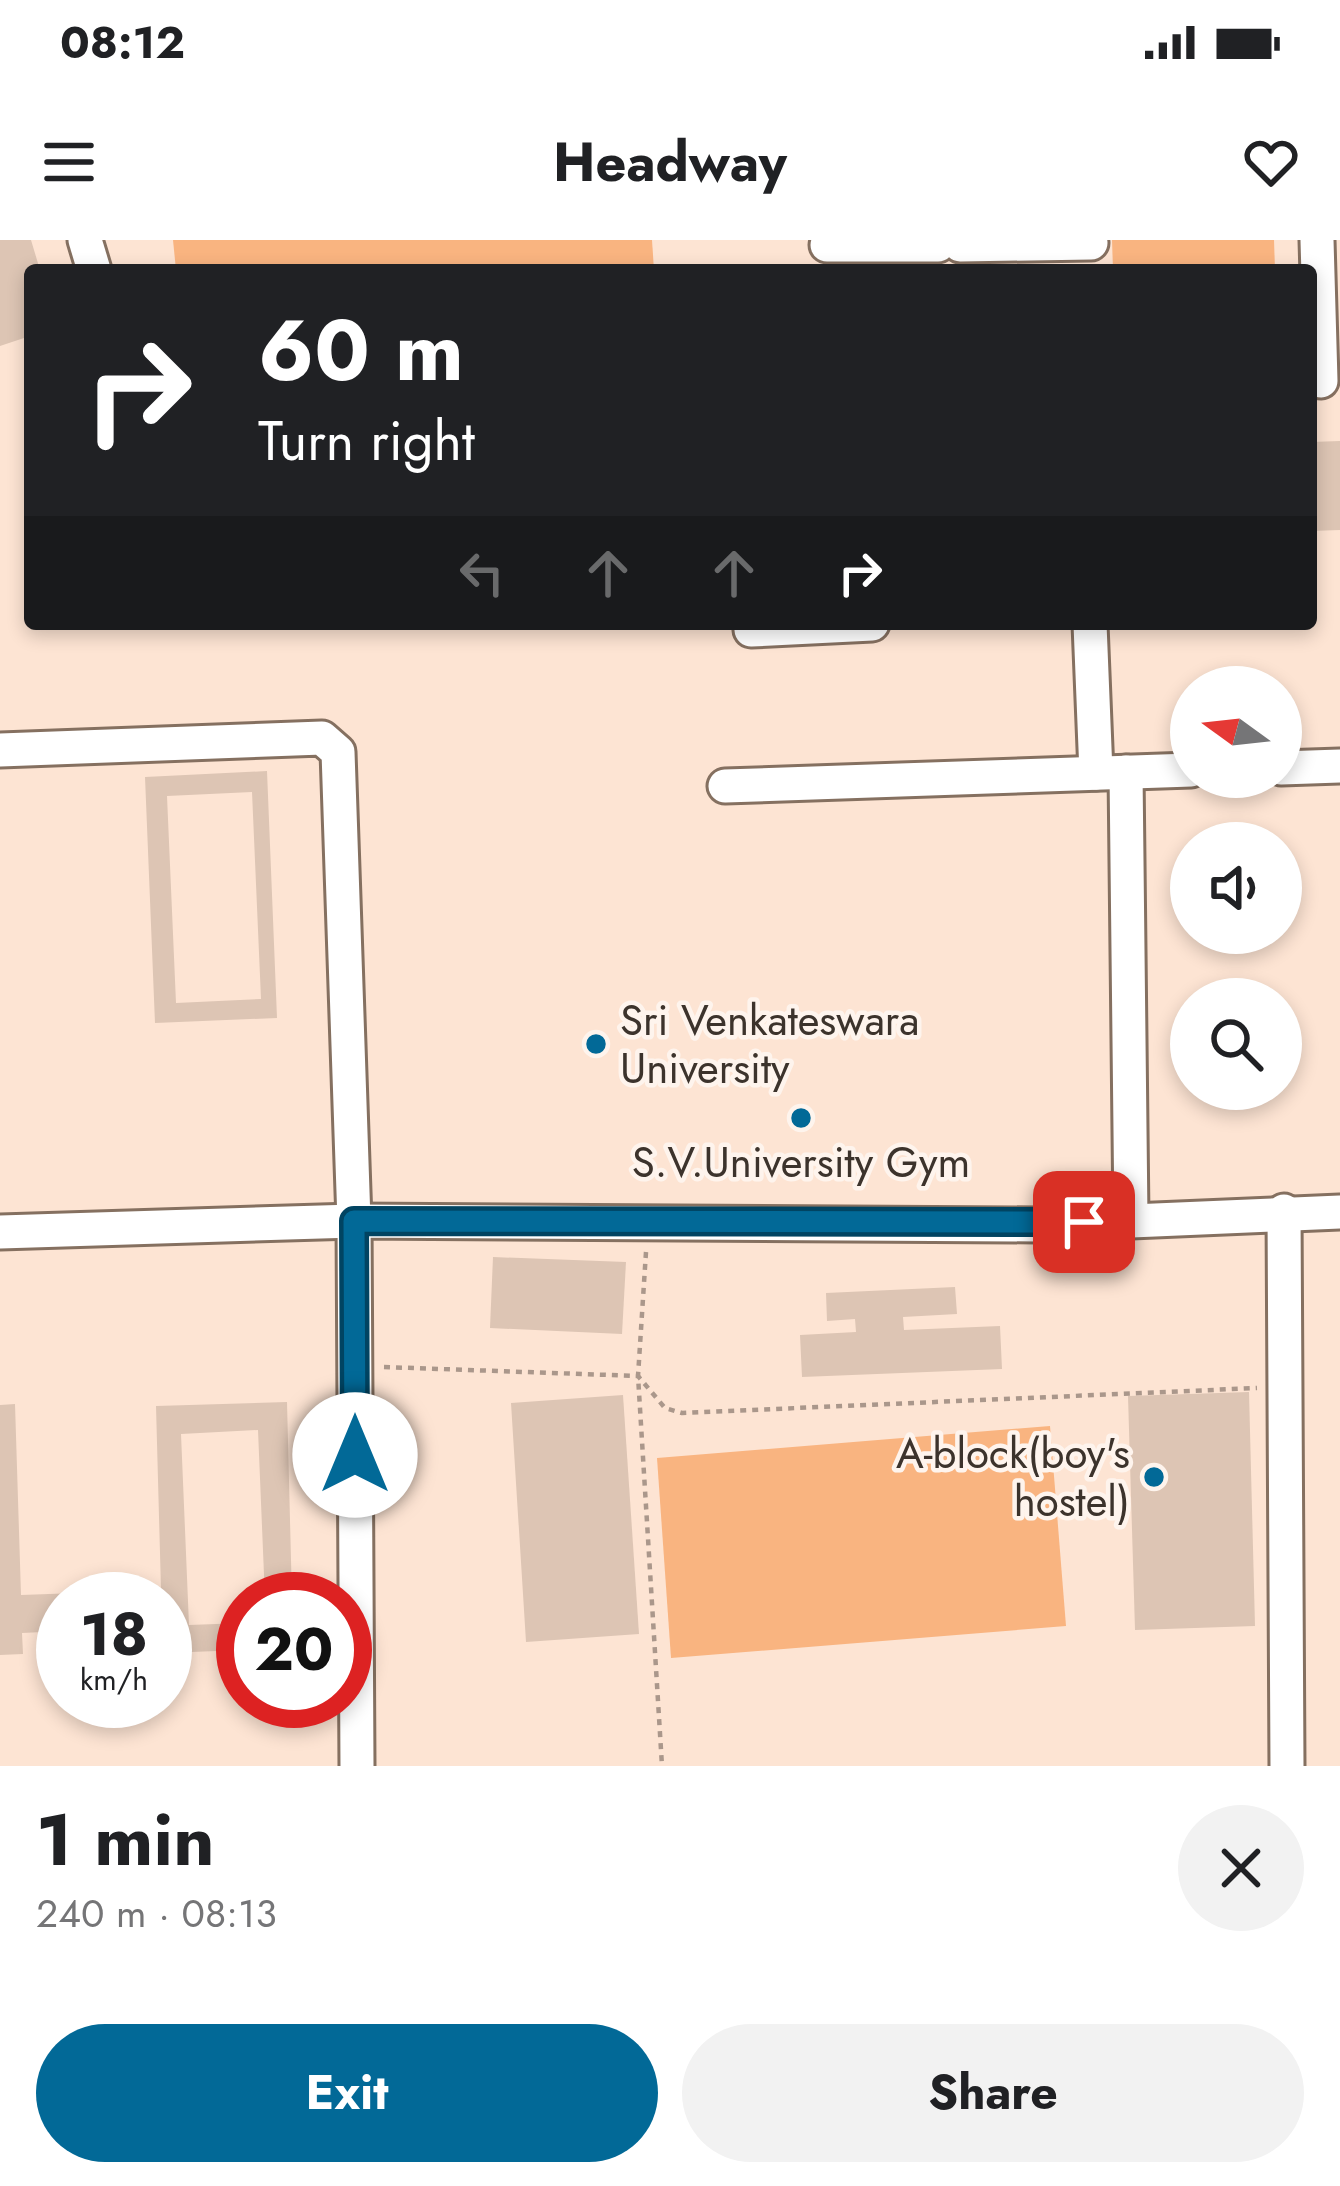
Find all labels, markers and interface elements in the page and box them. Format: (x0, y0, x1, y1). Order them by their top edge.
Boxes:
text: 08:12 (60, 10, 185, 75)
text: Headway (553, 123, 787, 201)
icon: menu (36, 129, 102, 195)
icon: heart (1238, 129, 1304, 195)
text: 60 m (258, 290, 464, 412)
icon: right (60, 312, 216, 468)
text: Turn right (258, 402, 475, 480)
icon: left (449, 540, 515, 606)
icon: ahead (575, 540, 641, 606)
icon: ahead (701, 540, 767, 606)
icon: right (827, 540, 893, 606)
north arrow (1170, 666, 1302, 798)
map controls (1170, 666, 1302, 1110)
button: sound (1170, 822, 1302, 954)
button: search (1170, 978, 1302, 1110)
place label: Sri Venkateswara University (620, 990, 919, 1099)
marker: Sri Venkateswara University (583, 1031, 609, 1057)
marker: S.V.University Gym (788, 1105, 814, 1131)
place label: S.V.University Gym (632, 1132, 970, 1193)
pin (1033, 1171, 1135, 1273)
icon: arrive (1051, 1189, 1117, 1255)
position arrow (292, 1392, 418, 1518)
place label: A-block(boy's hostel) (896, 1423, 1130, 1532)
marker: A-block(boy's hostel) (1141, 1464, 1167, 1490)
speed limit sign: 20 (216, 1572, 372, 1728)
text: 18 (80, 1591, 148, 1678)
text: km/h (80, 1658, 148, 1701)
text: 1 min (36, 1788, 215, 1892)
button: close (1178, 1805, 1304, 1931)
text: 240 m · 08:13 (36, 1885, 277, 1942)
button: Exit (36, 2024, 658, 2162)
button: Share (682, 2024, 1304, 2162)

